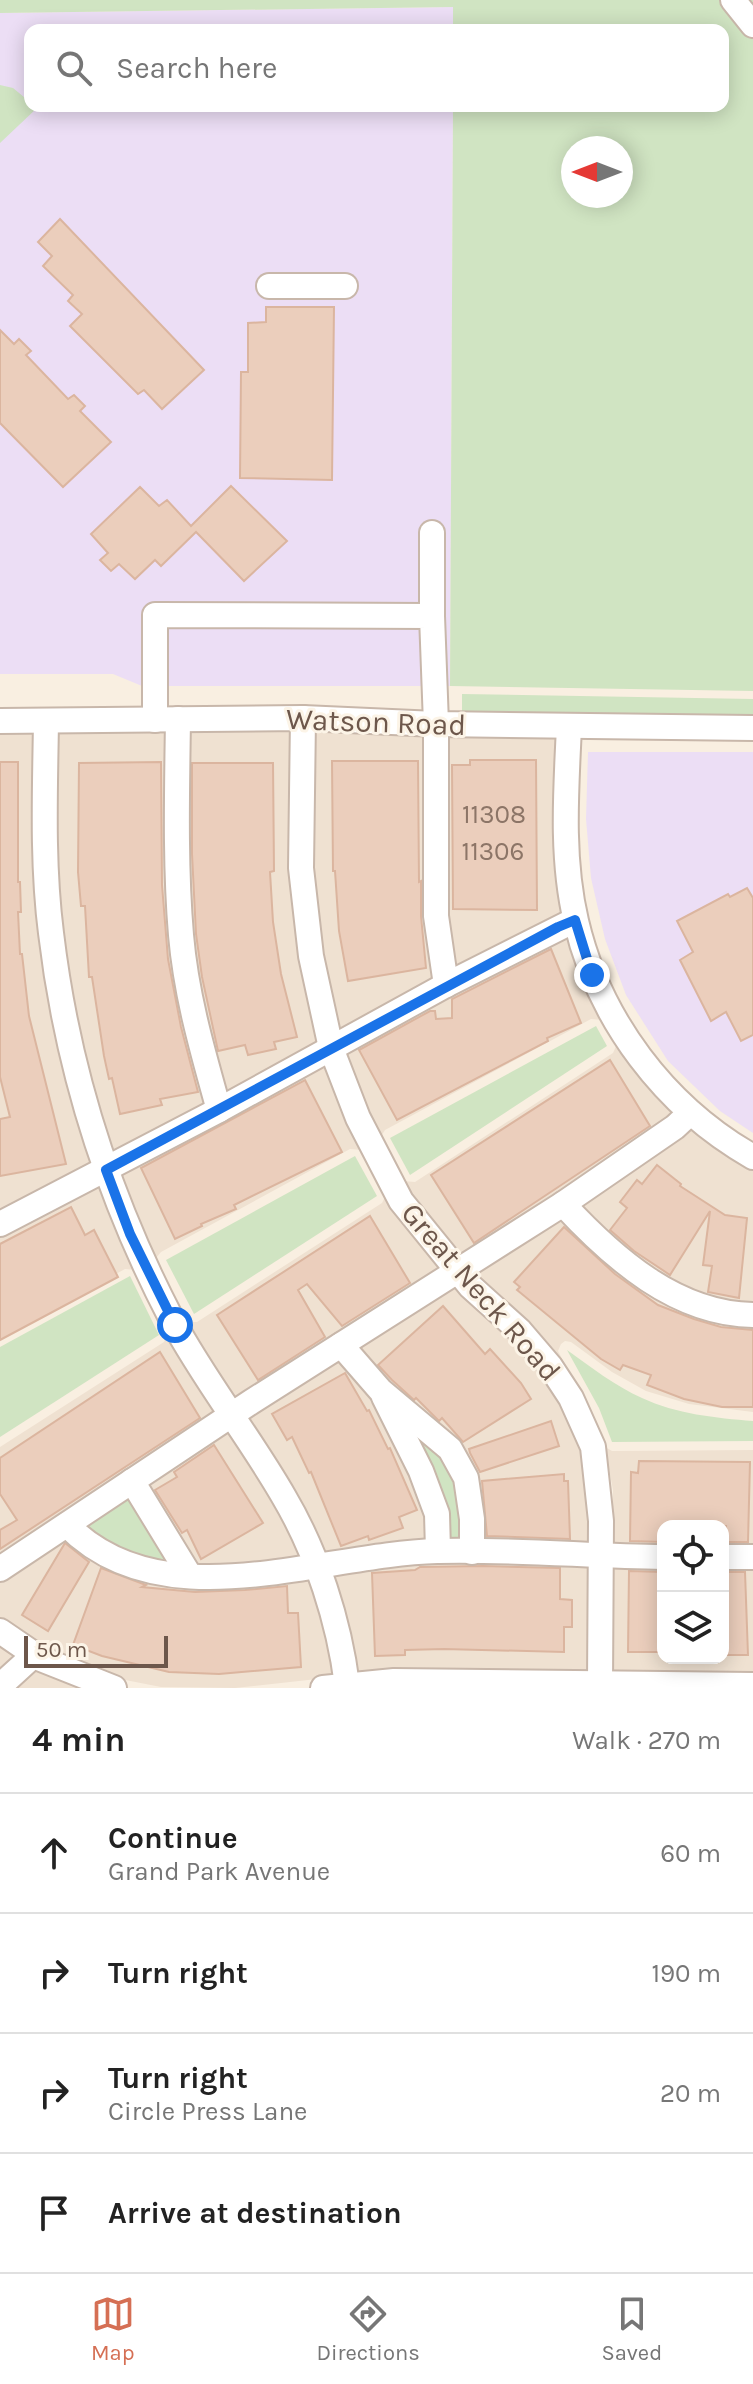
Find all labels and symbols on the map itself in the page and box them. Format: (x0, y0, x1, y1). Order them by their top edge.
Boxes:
north arrow (561, 136, 633, 208)
street label: Watson Road (285, 701, 467, 743)
house number: 11308 (462, 799, 526, 830)
house number: 11306 (462, 836, 524, 867)
route end (574, 957, 610, 993)
street label: Great Neck Road (394, 1195, 568, 1389)
route start (157, 1307, 193, 1343)
scale bar (24, 1632, 168, 1668)

